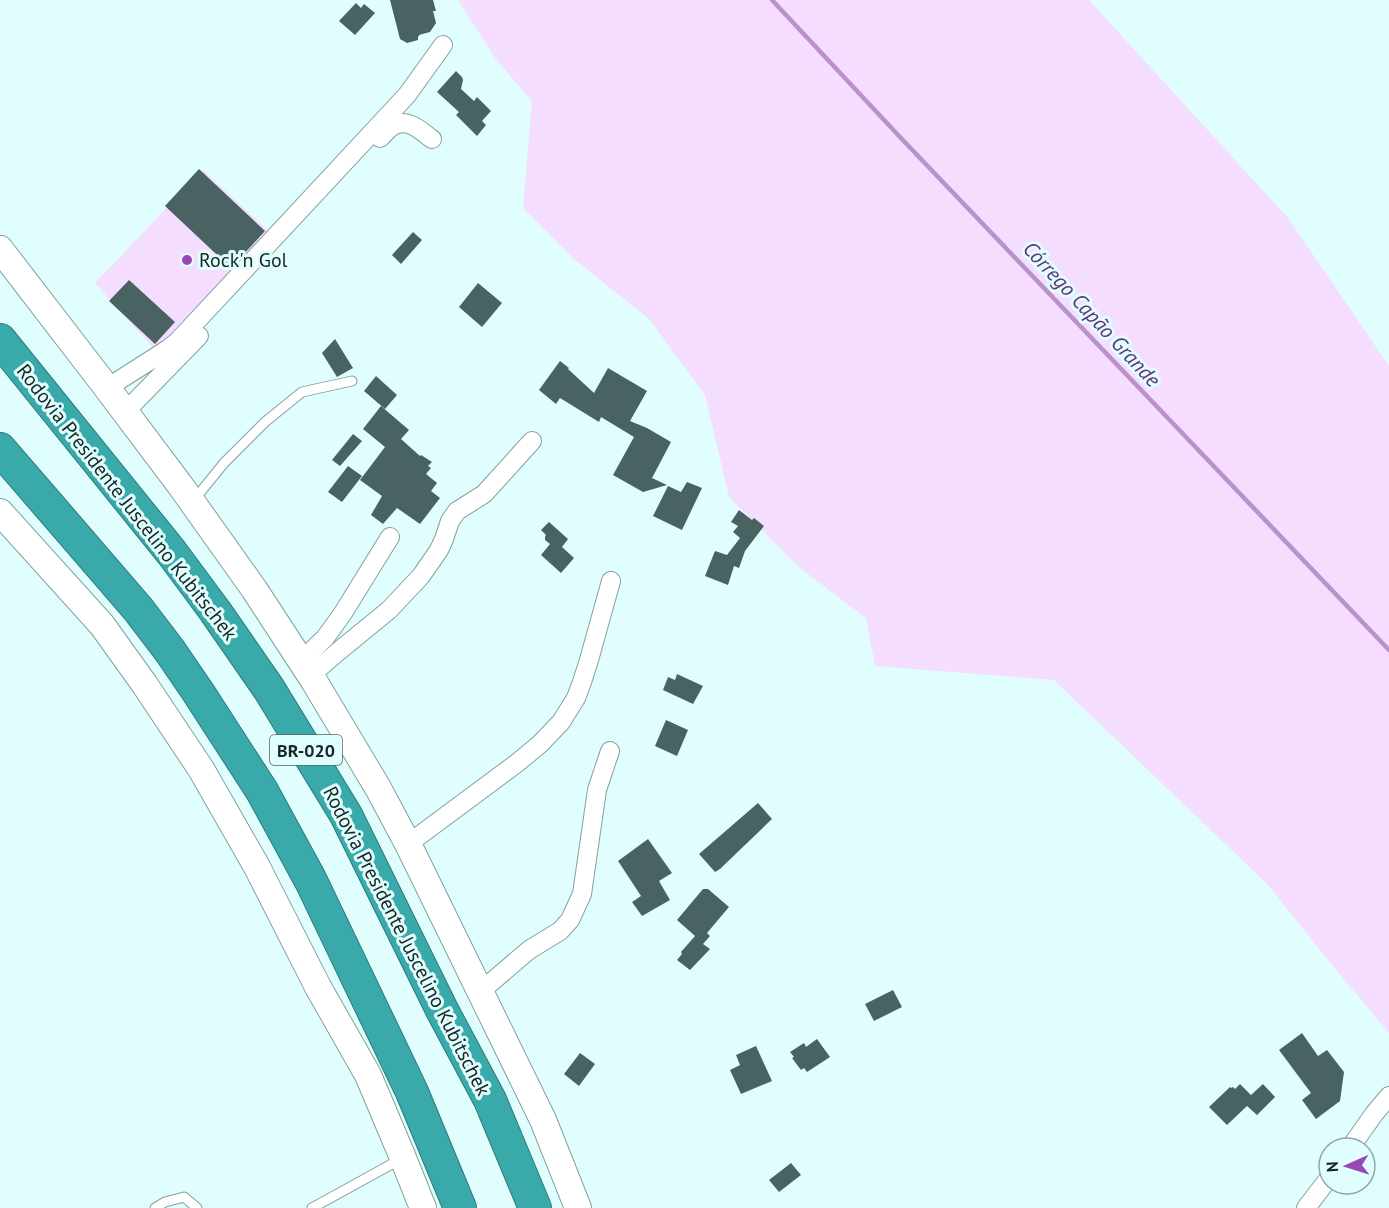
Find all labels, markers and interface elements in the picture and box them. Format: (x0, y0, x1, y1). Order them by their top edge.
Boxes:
water label: Córrego Capão Grande (1017, 235, 1167, 393)
place label: Rock'n Gol (199, 247, 288, 273)
marker: Rock'n Gol (180, 253, 194, 267)
street label: Rodovia Presidente Juscelino Kubitschek (11, 359, 243, 646)
road number: BR-020 (270, 735, 342, 765)
street label: Rodovia Presidente Juscelino Kubitschek (317, 782, 497, 1100)
north arrow (1317, 1136, 1377, 1196)
text: N (1322, 1161, 1342, 1173)

